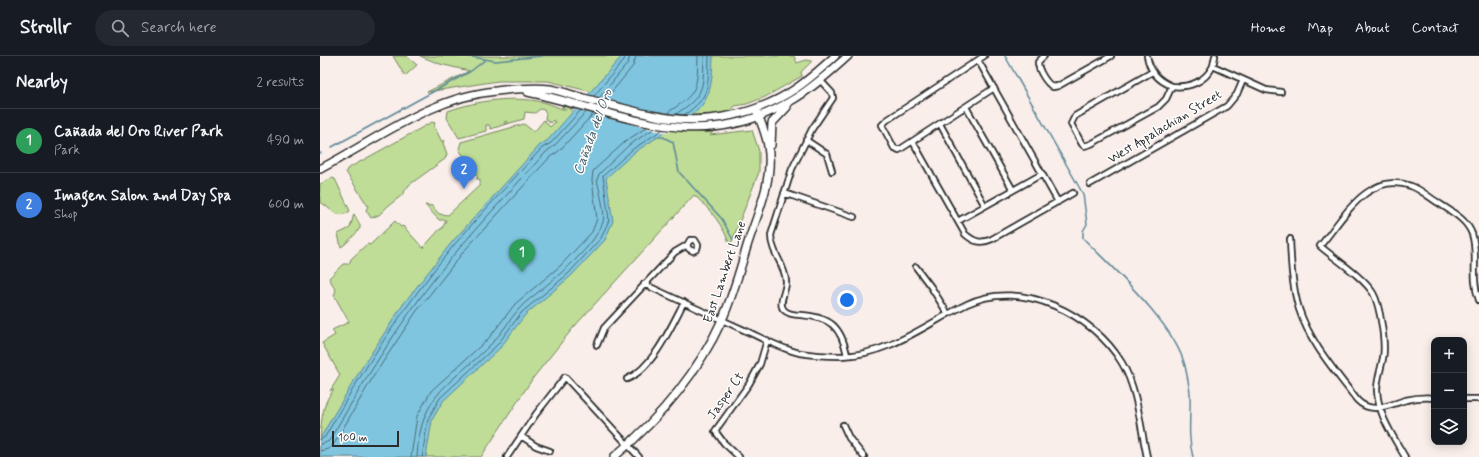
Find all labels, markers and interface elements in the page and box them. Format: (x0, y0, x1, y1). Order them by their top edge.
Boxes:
search box (95, 10, 375, 46)
text: Strollr (20, 15, 71, 40)
icon: search (109, 17, 131, 39)
text: Search here (141, 18, 217, 38)
text: Home (1251, 19, 1285, 37)
text: Map (1307, 19, 1333, 37)
text: About (1355, 19, 1390, 37)
text: Contact (1412, 19, 1459, 37)
text: Nearby (16, 71, 68, 93)
text: 2 results (257, 74, 304, 91)
water label: Cañada del Oro (569, 86, 617, 177)
street label: West Appalachian Street (1105, 86, 1226, 169)
text: Cañada del Oro River Park (54, 122, 223, 142)
text: 1 (26, 132, 32, 149)
text: 490 m (267, 132, 304, 149)
text: Park (54, 142, 80, 159)
pin: 2 (451, 156, 477, 189)
text: Imagen Salon and Day Spa (54, 186, 231, 206)
text: 2 (26, 196, 32, 213)
text: 600 m (268, 196, 304, 213)
text: Shop (54, 206, 78, 223)
street label: East Lambert Lane (700, 219, 750, 325)
pin: 1 (509, 239, 535, 272)
your location (837, 290, 857, 310)
map controls (1431, 337, 1467, 445)
button: + (1431, 337, 1467, 373)
street label: Jasper Ct (704, 369, 748, 423)
button: − (1431, 373, 1467, 409)
button: layers (1431, 409, 1467, 445)
scale bar (332, 429, 399, 448)
text: 100 m (338, 431, 368, 445)

